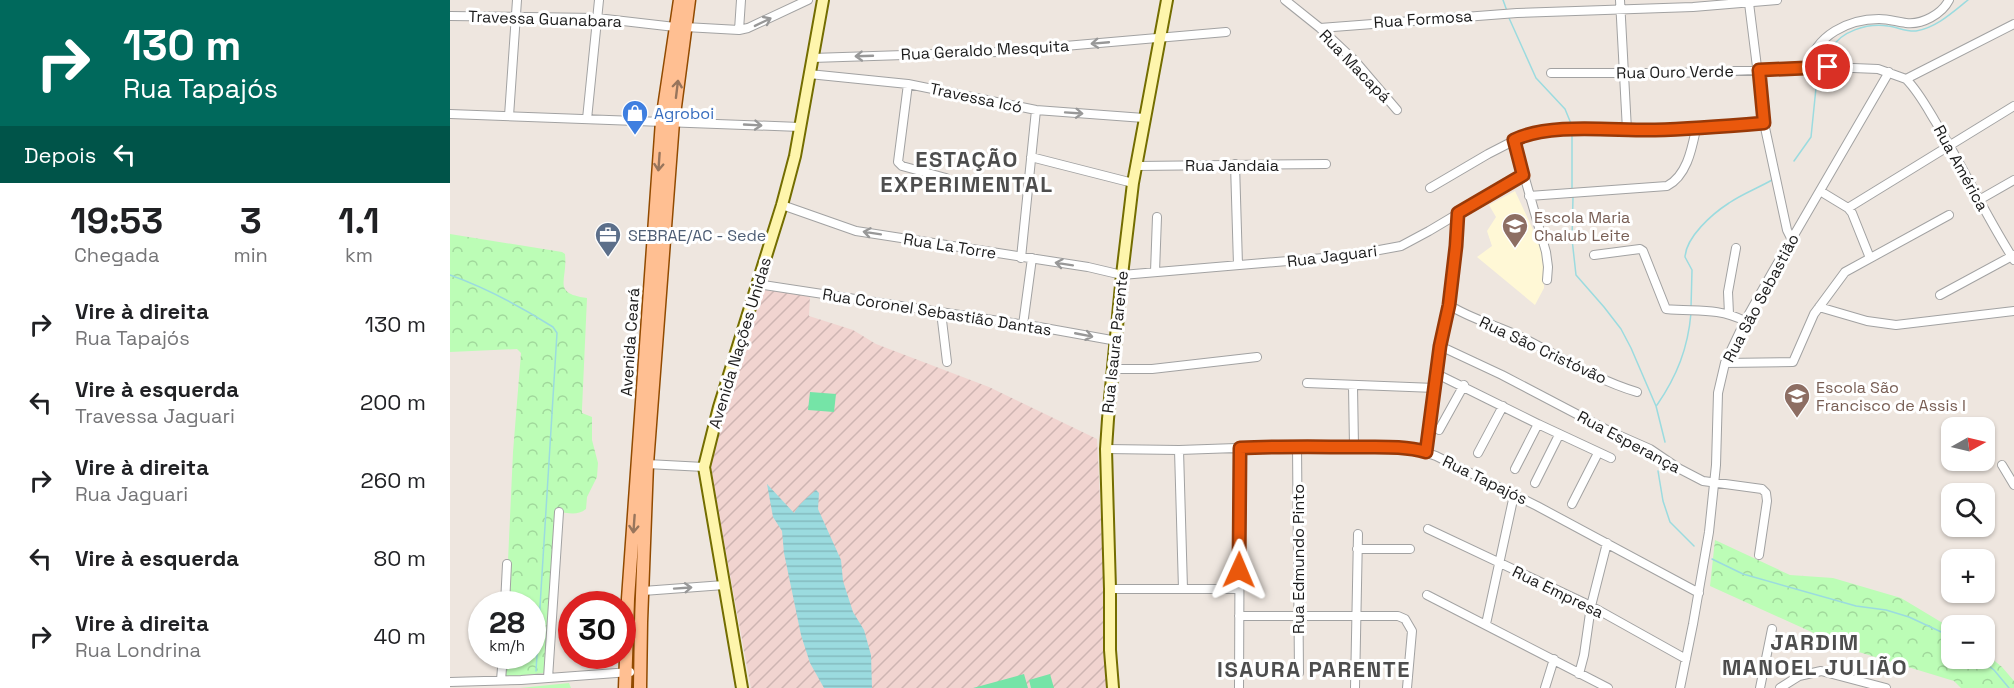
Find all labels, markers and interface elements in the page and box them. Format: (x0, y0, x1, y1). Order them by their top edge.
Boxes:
street label: Rua Formosa (1373, 5, 1473, 33)
street label: Travessa Guanabara (468, 6, 622, 32)
one-way arrow (753, 15, 771, 27)
text: 130 m (123, 19, 241, 72)
icon: right (24, 24, 102, 102)
street label: Rua Macapá (1315, 25, 1395, 107)
street label: Rua Geraldo Mesquita (900, 35, 1070, 65)
one-way arrow (1091, 38, 1111, 49)
pin (1802, 41, 1853, 92)
one-way arrow (854, 50, 874, 62)
icon: arrive (1811, 50, 1844, 83)
street label: Rua Ouro Verde (1616, 60, 1734, 84)
text: Rua Tapajós (123, 71, 278, 106)
street label: Travessa Icó (928, 78, 1024, 118)
one-way arrow (672, 79, 683, 99)
shop icon: Agroboi (620, 98, 650, 136)
place label: Agroboi (654, 103, 714, 124)
one-way arrow (1063, 108, 1083, 119)
one-way arrow (742, 120, 762, 131)
street label: Rua América (1929, 121, 1993, 215)
icon: left (108, 138, 141, 171)
text: Depois (24, 141, 96, 169)
district label: ESTAÇÃO EXPERIMENTAL (880, 145, 1054, 198)
one-way arrow (653, 152, 664, 172)
street label: Rua Jandaia (1185, 155, 1279, 176)
text: 19:53 (70, 198, 163, 244)
text: 3 (240, 198, 262, 244)
text: 1.1 (338, 198, 380, 244)
place label: Escola Maria Chalub Leite (1534, 207, 1630, 246)
school or university icon: Escola Maria Chalub Leite (1500, 211, 1530, 249)
office icon: SEBRAE/AC - Sede (593, 220, 623, 258)
place label: SEBRAE/AC - Sede (628, 225, 766, 246)
one-way arrow (862, 228, 882, 239)
street label: Rua La Torre (902, 228, 998, 264)
street label: Rua São Sebastião (1718, 230, 1804, 366)
street label: Rua Jaguari (1286, 240, 1378, 272)
text: Chegada (74, 242, 159, 268)
text: min (233, 242, 268, 268)
text: km (345, 242, 373, 268)
street label: Avenida Nações Unidas (704, 255, 776, 431)
one-way arrow (1055, 258, 1075, 269)
street label: Rua Isaura Parente (1097, 270, 1133, 414)
street label: Rua Coronel Sebastião Dantas (821, 283, 1053, 341)
street label: Avenida Ceará (616, 287, 644, 397)
text: Vire à direita (75, 297, 209, 325)
icon: right (24, 308, 57, 341)
text: 130 m (365, 310, 426, 338)
street label: Rua São Cristóvão (1476, 311, 1610, 389)
text: Rua Tapajós (75, 325, 190, 351)
one-way arrow (1074, 330, 1094, 341)
text: Vire à esquerda (75, 375, 239, 403)
place label: Escola São Francisco de Assis I (1816, 377, 1966, 416)
school or university icon: Escola São Francisco de Assis I (1782, 381, 1812, 419)
icon: left (24, 386, 57, 419)
text: 200 m (360, 388, 426, 416)
text: Travessa Jaguari (75, 403, 235, 429)
street label: Rua Esperança (1574, 406, 1684, 478)
north arrow (1941, 417, 1995, 471)
map controls (1941, 417, 1995, 669)
street label: Rua Tapajós (1439, 450, 1531, 510)
text: Vire à direita (75, 453, 209, 481)
icon: right (24, 464, 57, 497)
text: 260 m (361, 466, 426, 494)
text: Rua Jaguari (75, 481, 188, 507)
button: search (1941, 483, 1995, 537)
street label: Rua Edmundo Pinto (1288, 484, 1309, 634)
one-way arrow (628, 514, 639, 534)
position arrow (1207, 538, 1271, 602)
icon: left (24, 542, 57, 575)
text: Vire à esquerda (75, 544, 239, 572)
text: 80 m (374, 544, 426, 572)
button: + (1941, 549, 1995, 603)
street label: Rua Empresa (1509, 561, 1607, 623)
one-way arrow (673, 582, 693, 593)
speed limit sign: 30 (558, 591, 636, 669)
text: 28 (489, 603, 525, 642)
text: Vire à direita (75, 609, 209, 637)
button: − (1941, 615, 1995, 669)
icon: right (24, 620, 57, 653)
text: 40 m (374, 622, 426, 650)
district label: JARDIM MANOEL JULIÃO (1722, 628, 1908, 681)
text: km/h (489, 636, 525, 655)
text: Rua Londrina (75, 637, 201, 663)
district label: ISAURA PARENTE (1217, 655, 1411, 683)

